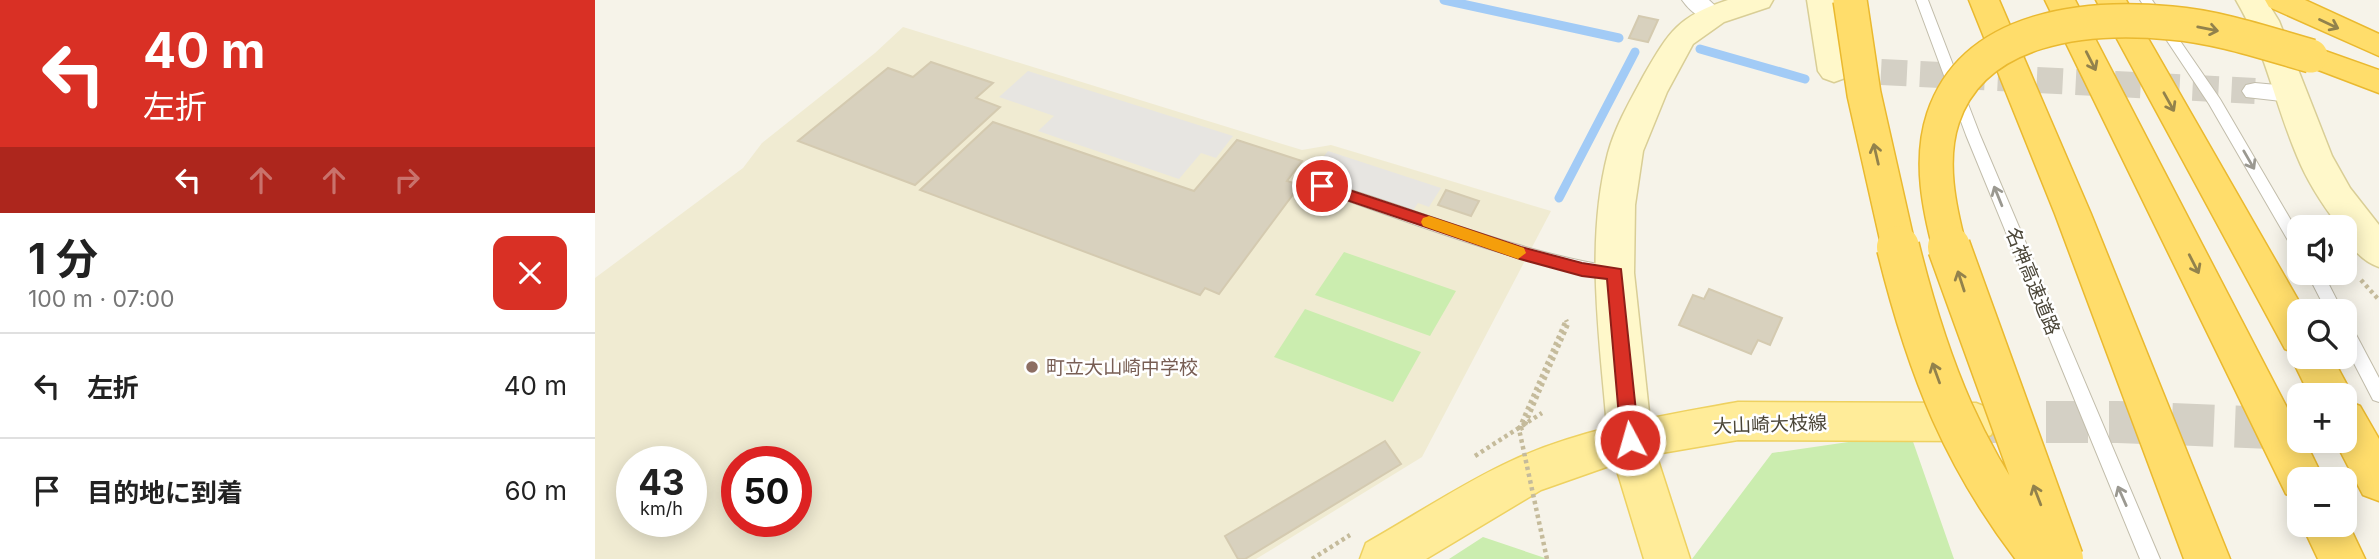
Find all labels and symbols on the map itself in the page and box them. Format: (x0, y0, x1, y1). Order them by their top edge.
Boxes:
one-way arrow (2318, 18, 2339, 31)
one-way arrow (2196, 23, 2219, 36)
one-way arrow (2084, 50, 2098, 71)
one-way arrow (2162, 92, 2176, 112)
one-way arrow (1869, 143, 1882, 166)
one-way arrow (2242, 150, 2256, 170)
pin (1292, 156, 1352, 216)
one-way arrow (1991, 185, 2004, 207)
street label: 名神高速道路 (2001, 224, 2065, 338)
one-way arrow (2187, 253, 2201, 274)
one-way arrow (1954, 270, 1967, 292)
place label: 町立大山崎中学校 (1046, 356, 1198, 379)
marker: 町立大山崎中学校 (1024, 359, 1040, 375)
one-way arrow (1929, 363, 1941, 385)
position arrow (1593, 403, 1667, 477)
street label: 大山崎大枝線 (1713, 411, 1827, 438)
speed limit sign: 50 (721, 446, 812, 537)
one-way arrow (2030, 485, 2042, 507)
one-way arrow (2115, 486, 2128, 508)

